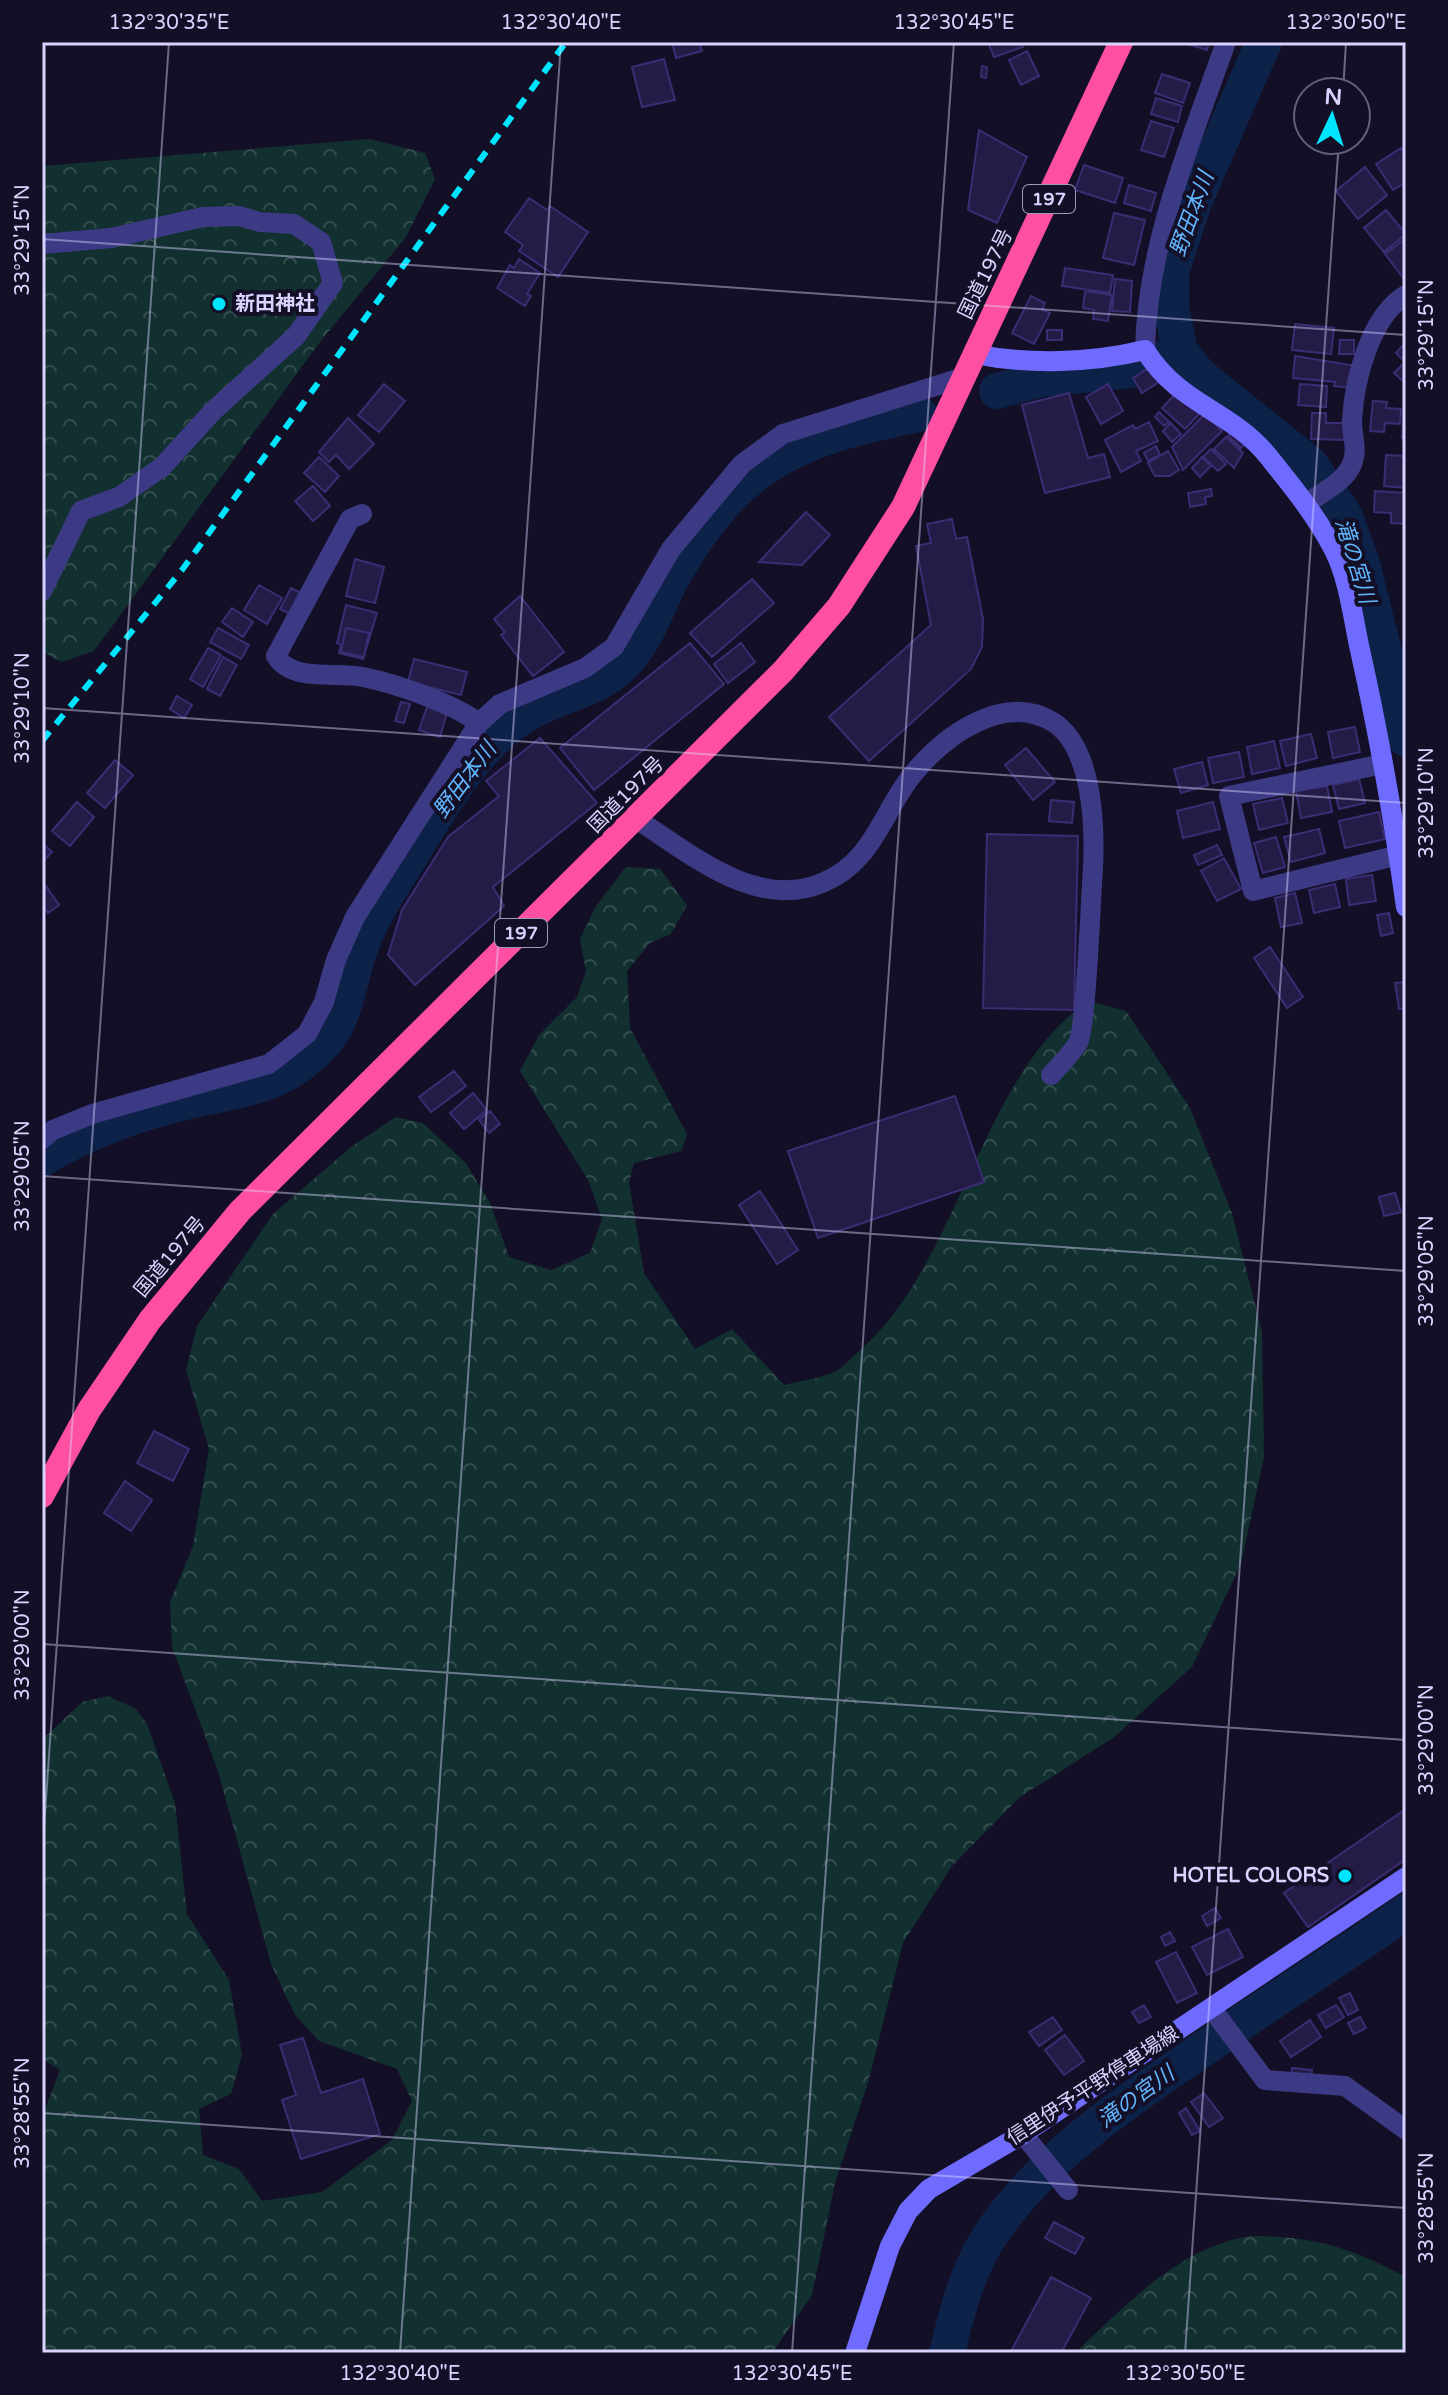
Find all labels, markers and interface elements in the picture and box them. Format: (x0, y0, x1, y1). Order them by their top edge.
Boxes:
text: 132°30'35"E (109, 11, 229, 35)
text: 132°30'40"E (501, 11, 621, 35)
text: 132°30'45"E (894, 11, 1014, 35)
text: 132°30'50"E (1286, 11, 1406, 35)
north arrow (1292, 76, 1372, 156)
text: N (1324, 83, 1343, 111)
water label: 野田本川 (1165, 166, 1220, 260)
text: 33°29'15"N (11, 184, 35, 296)
road number: 197 (1023, 185, 1075, 213)
street label: 国道197号 (954, 225, 1018, 323)
text: 33°29'15"N (1415, 279, 1439, 391)
place label: 新田神社 (235, 292, 315, 316)
marker: 新田神社 (210, 295, 228, 313)
water label: 滝の宮川 (1330, 515, 1381, 609)
text: 33°29'10"N (11, 652, 35, 764)
water label: 野田本川 (428, 735, 503, 823)
text: 33°29'10"N (1415, 747, 1439, 859)
street label: 国道197号 (583, 752, 669, 838)
road number: 197 (495, 919, 547, 947)
text: 33°29'05"N (11, 1120, 35, 1232)
street label: 国道197号 (129, 1212, 211, 1302)
text: 33°29'05"N (1415, 1215, 1439, 1327)
text: 33°29'00"N (11, 1589, 35, 1701)
text: 33°29'00"N (1415, 1684, 1439, 1796)
place label: HOTEL COLORS (1173, 1864, 1329, 1888)
marker: HOTEL COLORS (1336, 1867, 1354, 1885)
street label: 信里伊予平野停車場線 (1003, 2021, 1183, 2151)
text: 33°28'55"N (11, 2057, 35, 2169)
water label: 滝の宮川 (1093, 2059, 1181, 2133)
text: 33°28'55"N (1415, 2152, 1439, 2264)
text: 132°30'40"E (340, 2362, 460, 2386)
text: 132°30'45"E (732, 2362, 852, 2386)
text: 132°30'50"E (1125, 2362, 1245, 2386)

